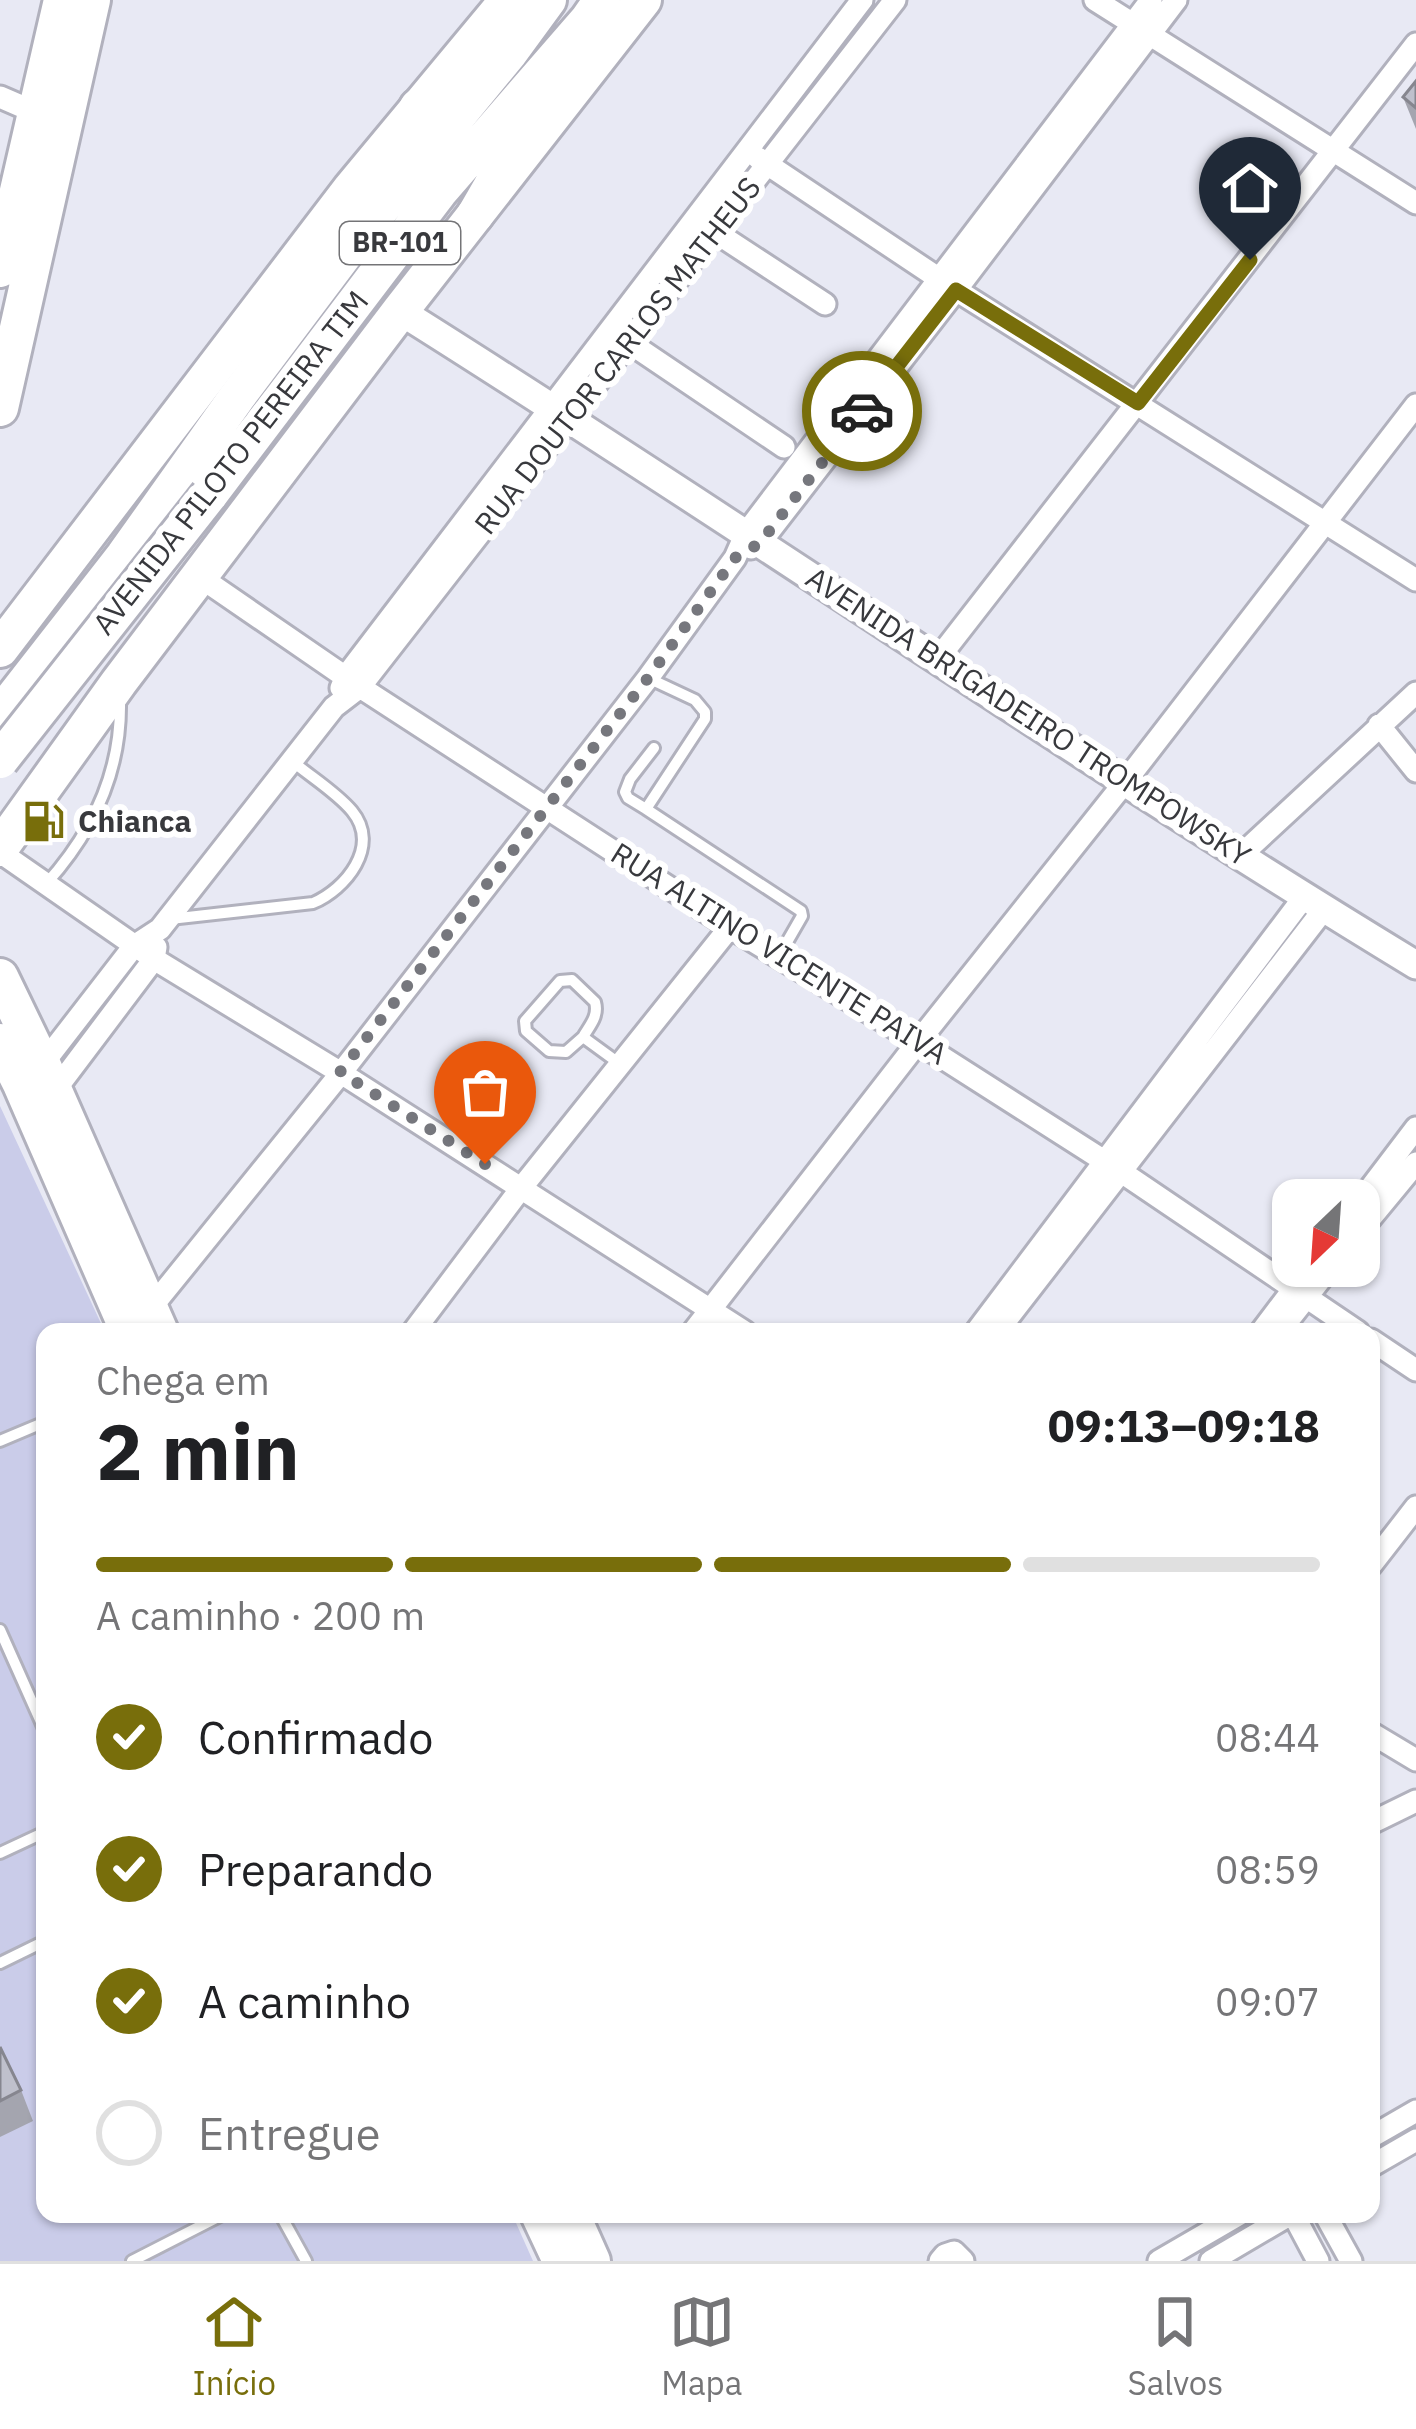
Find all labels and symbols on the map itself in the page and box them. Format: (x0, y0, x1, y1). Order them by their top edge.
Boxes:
pin (1199, 137, 1301, 260)
street label: RUA DOUTOR CARLOS MATHEUS (465, 168, 769, 542)
road number: BR-101 (340, 222, 460, 264)
street label: AVENIDA PILOTO PEREIRA TIM (83, 282, 376, 642)
courier (802, 351, 922, 471)
street label: AVENIDA BRIGADEIRO TROMPOWSKY (799, 557, 1259, 874)
fuel station icon: Chianca (21, 799, 67, 845)
place label: Chianca (78, 801, 192, 840)
street label: RUA ALTINO VICENTE PAIVA (604, 833, 955, 1072)
pin (434, 1041, 536, 1164)
north arrow (1272, 1179, 1380, 1287)

